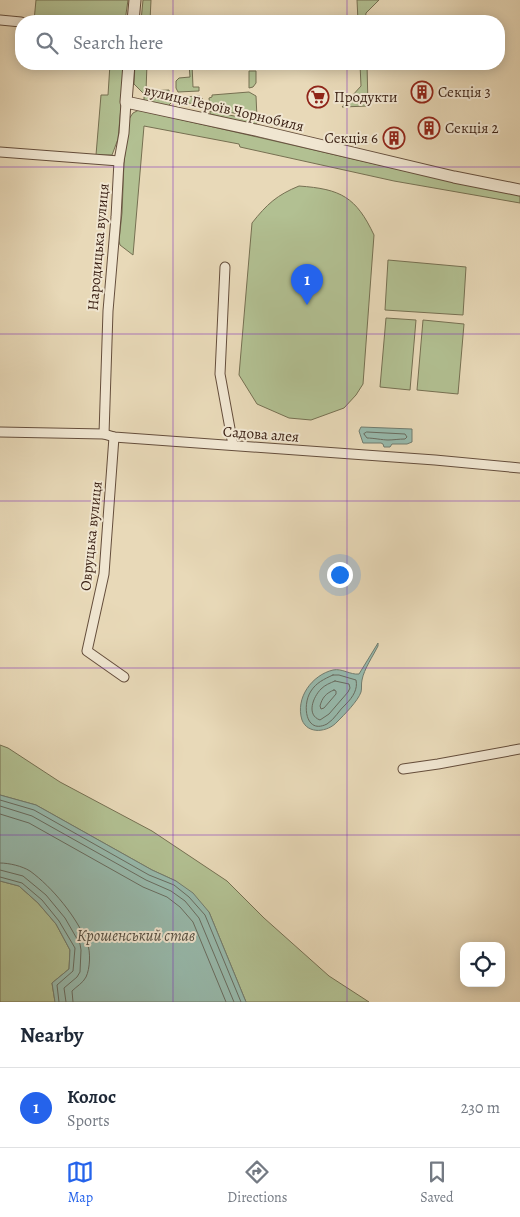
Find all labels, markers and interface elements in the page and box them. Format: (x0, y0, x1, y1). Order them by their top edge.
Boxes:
search box (15, 15, 505, 70)
icon: search (33, 29, 61, 57)
text: Search here (73, 30, 163, 56)
street label: вулиця Героїв Чорнобиля (142, 80, 306, 136)
building icon: Секція 3 (410, 80, 434, 104)
place label: Секція 3 (438, 82, 491, 102)
supermarket icon: Продукти (306, 85, 330, 109)
place label: Продукти (334, 87, 398, 107)
building icon: Секція 2 (417, 116, 441, 140)
place label: Секція 2 (445, 118, 499, 138)
building icon: Секція 6 (382, 126, 406, 150)
place label: Секція 6 (325, 128, 378, 148)
street label: Народицька вулиця (82, 183, 114, 311)
pin: 1 (291, 264, 323, 305)
street label: Садова алея (222, 421, 300, 447)
street label: Овруцька вулиця (75, 480, 107, 592)
your location (327, 562, 353, 588)
water label: Крошенський став (77, 925, 195, 947)
map controls (460, 942, 505, 987)
button: locate (460, 942, 505, 987)
text: Nearby (20, 1021, 83, 1049)
text: Колос (67, 1084, 116, 1110)
text: 1 (33, 1097, 39, 1119)
text: 230 m (461, 1097, 500, 1119)
text: Sports (67, 1110, 110, 1132)
tab: Map (66, 1158, 94, 1207)
tab: Directions (227, 1158, 287, 1207)
tab: Saved (420, 1158, 454, 1207)

